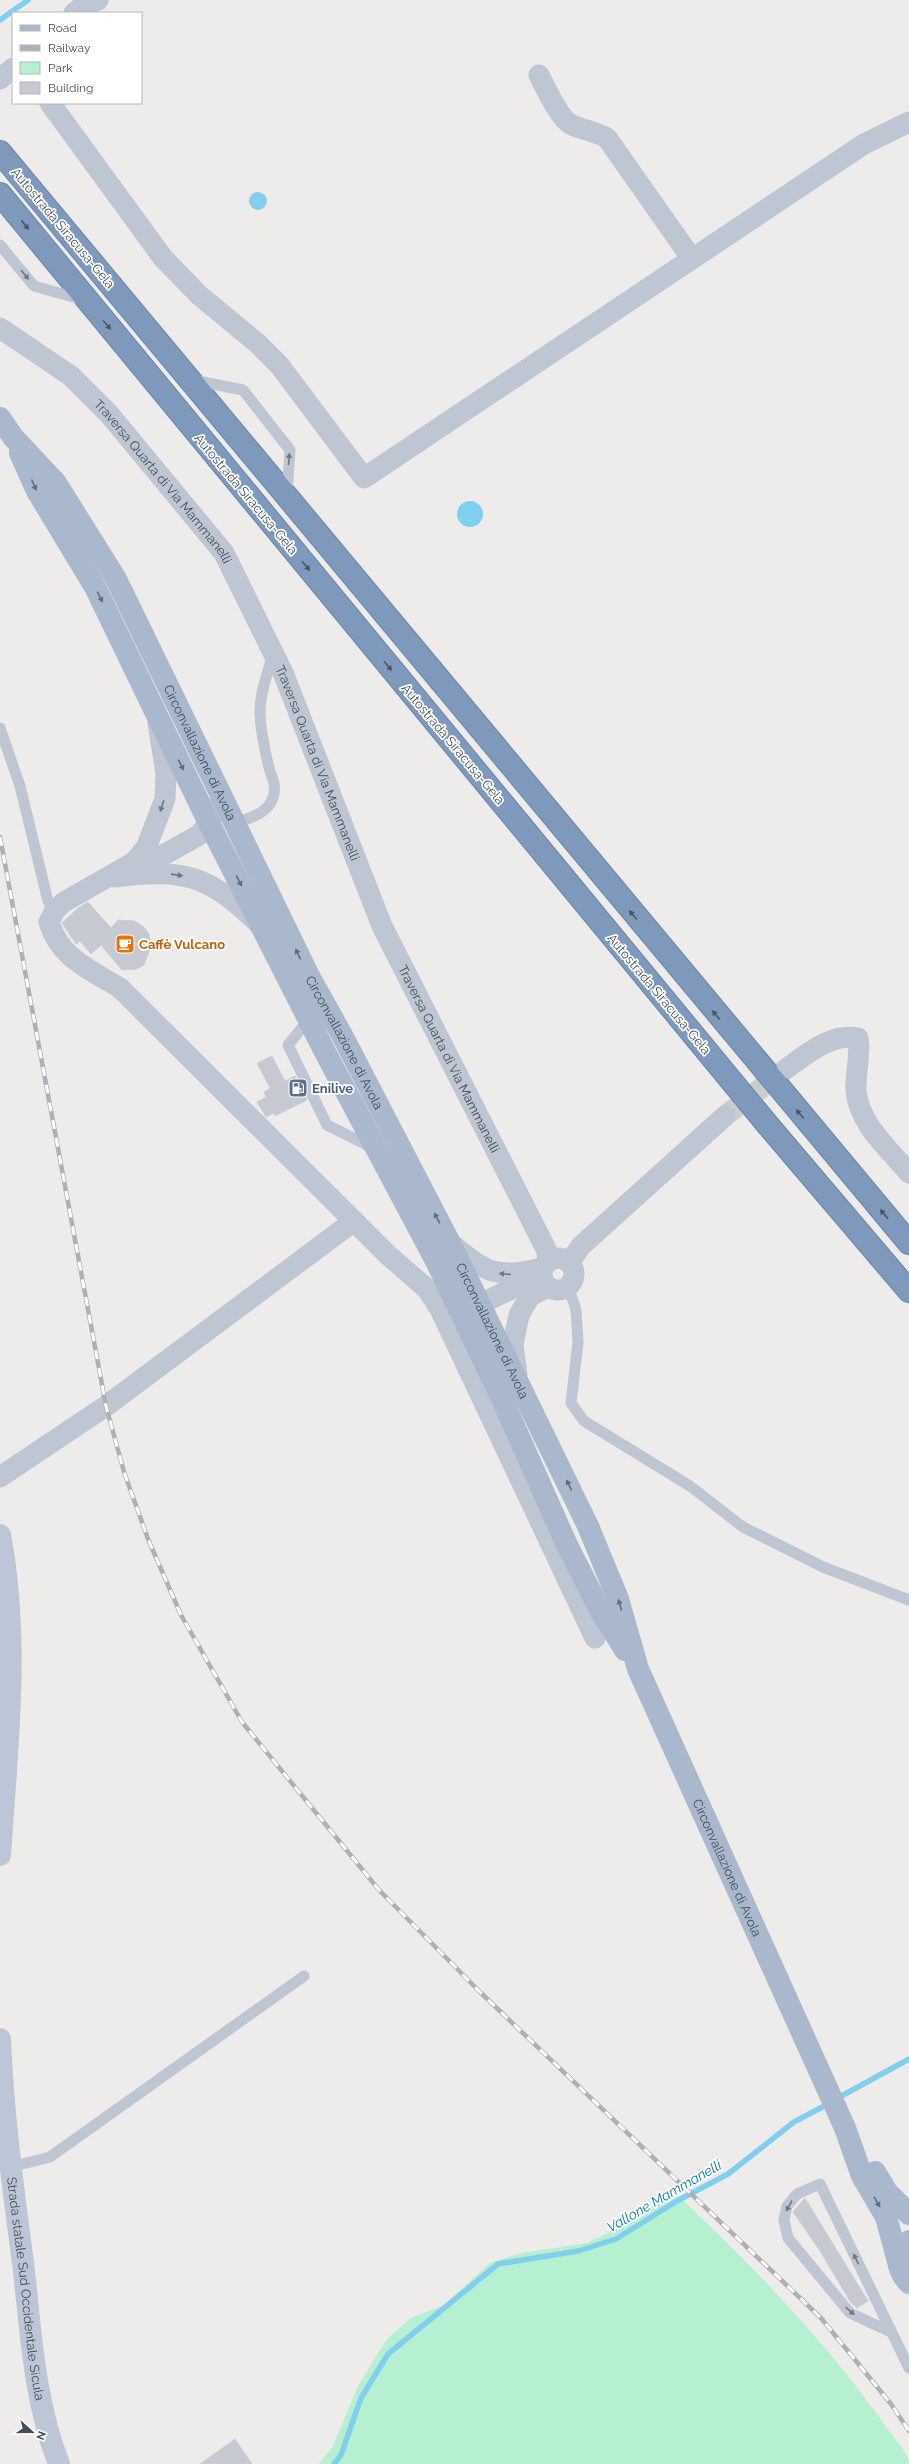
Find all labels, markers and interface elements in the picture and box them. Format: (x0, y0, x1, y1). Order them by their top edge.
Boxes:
legend (12, 12, 142, 104)
text: Road (48, 21, 77, 35)
text: Railway (48, 41, 91, 55)
text: Park (48, 61, 73, 75)
text: Building (48, 81, 94, 95)
street label: Autostrada Siracusa-Gela (8, 165, 118, 291)
one-way arrow (20, 219, 29, 230)
one-way arrow (20, 269, 29, 280)
one-way arrow (102, 320, 111, 331)
street label: Traversa Quarta di Via Mammanelli (91, 396, 235, 566)
street label: Autostrada Siracusa-Gela (191, 431, 301, 557)
one-way arrow (286, 453, 293, 465)
one-way arrow (32, 480, 38, 492)
one-way arrow (301, 560, 310, 571)
one-way arrow (97, 592, 103, 603)
one-way arrow (384, 661, 393, 671)
street label: Traversa Quarta di Via Mammanelli (273, 663, 363, 862)
street label: Autostrada Siracusa-Gela (398, 681, 508, 807)
street label: Circonvallazione di Avola (161, 682, 240, 823)
one-way arrow (178, 759, 184, 771)
one-way arrow (159, 801, 165, 813)
one-way arrow (170, 872, 183, 878)
one-way arrow (236, 876, 242, 887)
one-way arrow (629, 909, 638, 920)
street label: Autostrada Siracusa-Gela (604, 931, 714, 1057)
cafe icon: Caffè Vulcano (114, 933, 136, 955)
place label: Caffè Vulcano (139, 937, 225, 952)
one-way arrow (295, 949, 301, 960)
street label: Traversa Quarta di Via Mammanelli (396, 962, 503, 1155)
street label: Circonvallazione di Avola (303, 973, 387, 1112)
one-way arrow (712, 1009, 721, 1020)
fuel station icon: Enilive (287, 1077, 309, 1099)
place label: Enilive (312, 1081, 353, 1096)
one-way arrow (795, 1109, 804, 1120)
one-way arrow (879, 1208, 888, 1219)
one-way arrow (434, 1212, 440, 1224)
street label: Circonvallazione di Avola (453, 1260, 532, 1401)
one-way arrow (499, 1270, 511, 1277)
one-way arrow (566, 1479, 572, 1491)
one-way arrow (617, 1598, 623, 1610)
street label: Circonvallazione di Avola (690, 1796, 765, 1939)
water label: Vallone Mammanelli (604, 2156, 725, 2235)
street label: Strada statale Sud Occidentale Sicula (4, 2176, 48, 2402)
one-way arrow (873, 2197, 881, 2207)
one-way arrow (786, 2200, 792, 2212)
one-way arrow (853, 2253, 859, 2265)
one-way arrow (845, 2307, 855, 2316)
north arrow (12, 2412, 52, 2452)
text: N (33, 2429, 48, 2442)

